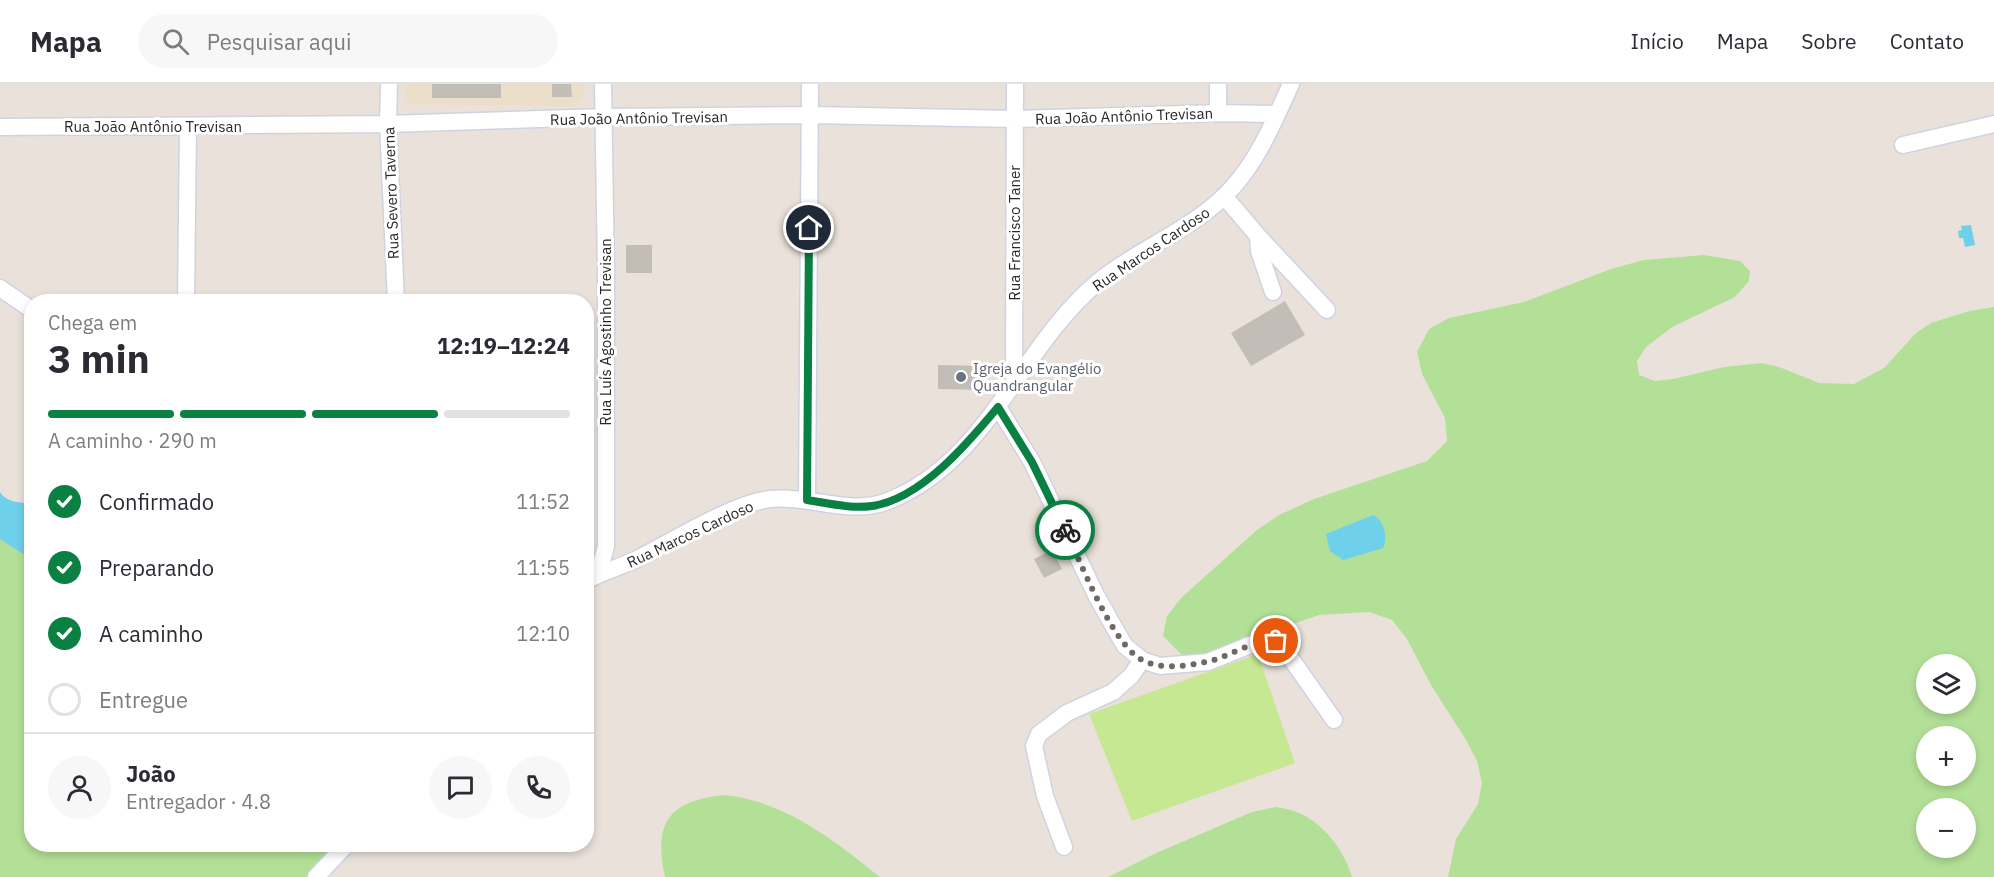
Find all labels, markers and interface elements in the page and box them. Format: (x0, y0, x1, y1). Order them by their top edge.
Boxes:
search box (138, 14, 558, 68)
text: Mapa (30, 23, 102, 60)
icon: search (159, 25, 192, 58)
text: Pesquisar aqui (207, 27, 352, 56)
text: Início (1631, 27, 1684, 55)
text: Mapa (1717, 27, 1768, 55)
text: Sobre (1801, 27, 1857, 55)
text: Contato (1890, 27, 1964, 55)
street label: Rua João Antônio Trevisan (1035, 103, 1213, 129)
street label: Rua João Antônio Trevisan (550, 107, 728, 129)
street label: Rua João Antônio Trevisan (64, 117, 242, 136)
street label: Rua Severo Taverna (379, 127, 403, 259)
street label: Rua Francisco Taner (1005, 165, 1024, 301)
pin (783, 202, 834, 253)
street label: Rua Marcos Cardoso (1089, 203, 1213, 295)
icon: home (792, 211, 825, 244)
street label: Rua Luís Agostinho Trevisan (596, 238, 615, 426)
text: Chega em (48, 309, 137, 336)
text: 12:19–12:24 (437, 331, 570, 360)
text: 3 min (48, 333, 150, 384)
place label: Igreja do Evangélio Quandrangular (973, 359, 1101, 395)
marker: Igreja do Evangélio Quandrangular (954, 370, 968, 384)
text: A caminho · 290 m (48, 427, 217, 454)
icon: check (48, 485, 81, 518)
text: Confirmado (99, 487, 214, 516)
text: 11:52 (516, 488, 570, 515)
street label: Rua Marcos Cardoso (624, 496, 756, 572)
courier (1035, 500, 1095, 560)
icon: bike (1049, 514, 1082, 547)
icon: check (48, 551, 81, 584)
text: Preparando (99, 553, 214, 582)
text: 11:55 (516, 554, 570, 581)
pin (1250, 615, 1301, 666)
icon: check (48, 617, 81, 650)
text: A caminho (99, 619, 203, 648)
text: 12:10 (516, 620, 570, 647)
icon: bag (1259, 624, 1292, 657)
map controls (1916, 654, 1976, 858)
button: layers (1916, 654, 1976, 714)
text: Entregue (99, 685, 188, 714)
button: + (1916, 726, 1976, 786)
button: person (48, 756, 111, 819)
button: chat (429, 756, 492, 819)
button: phone (507, 756, 570, 819)
text: João (126, 759, 176, 788)
text: Entregador · 4.8 (126, 788, 271, 815)
button: − (1916, 798, 1976, 858)

